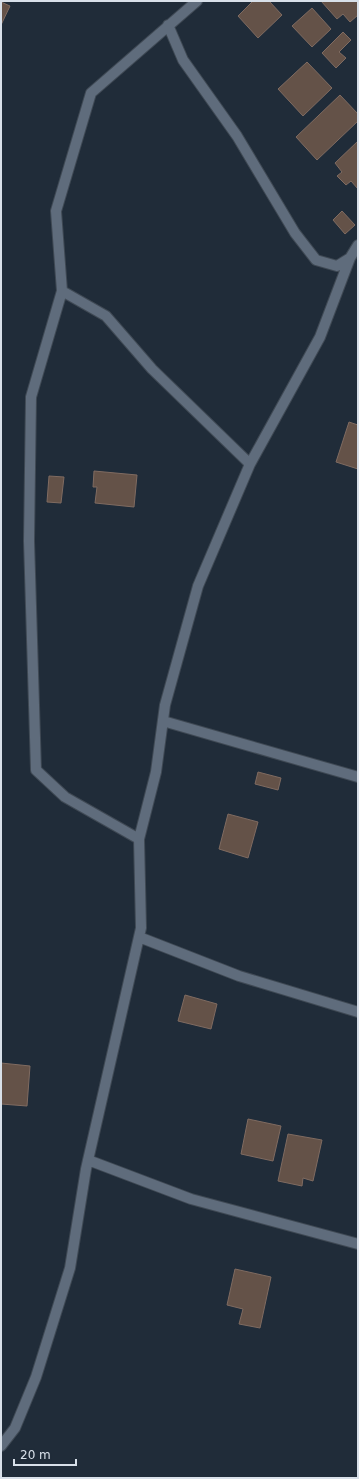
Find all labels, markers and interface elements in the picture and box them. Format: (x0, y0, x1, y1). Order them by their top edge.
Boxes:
scale bar (14, 1441, 76, 1467)
text: 20 m (20, 1448, 51, 1462)

